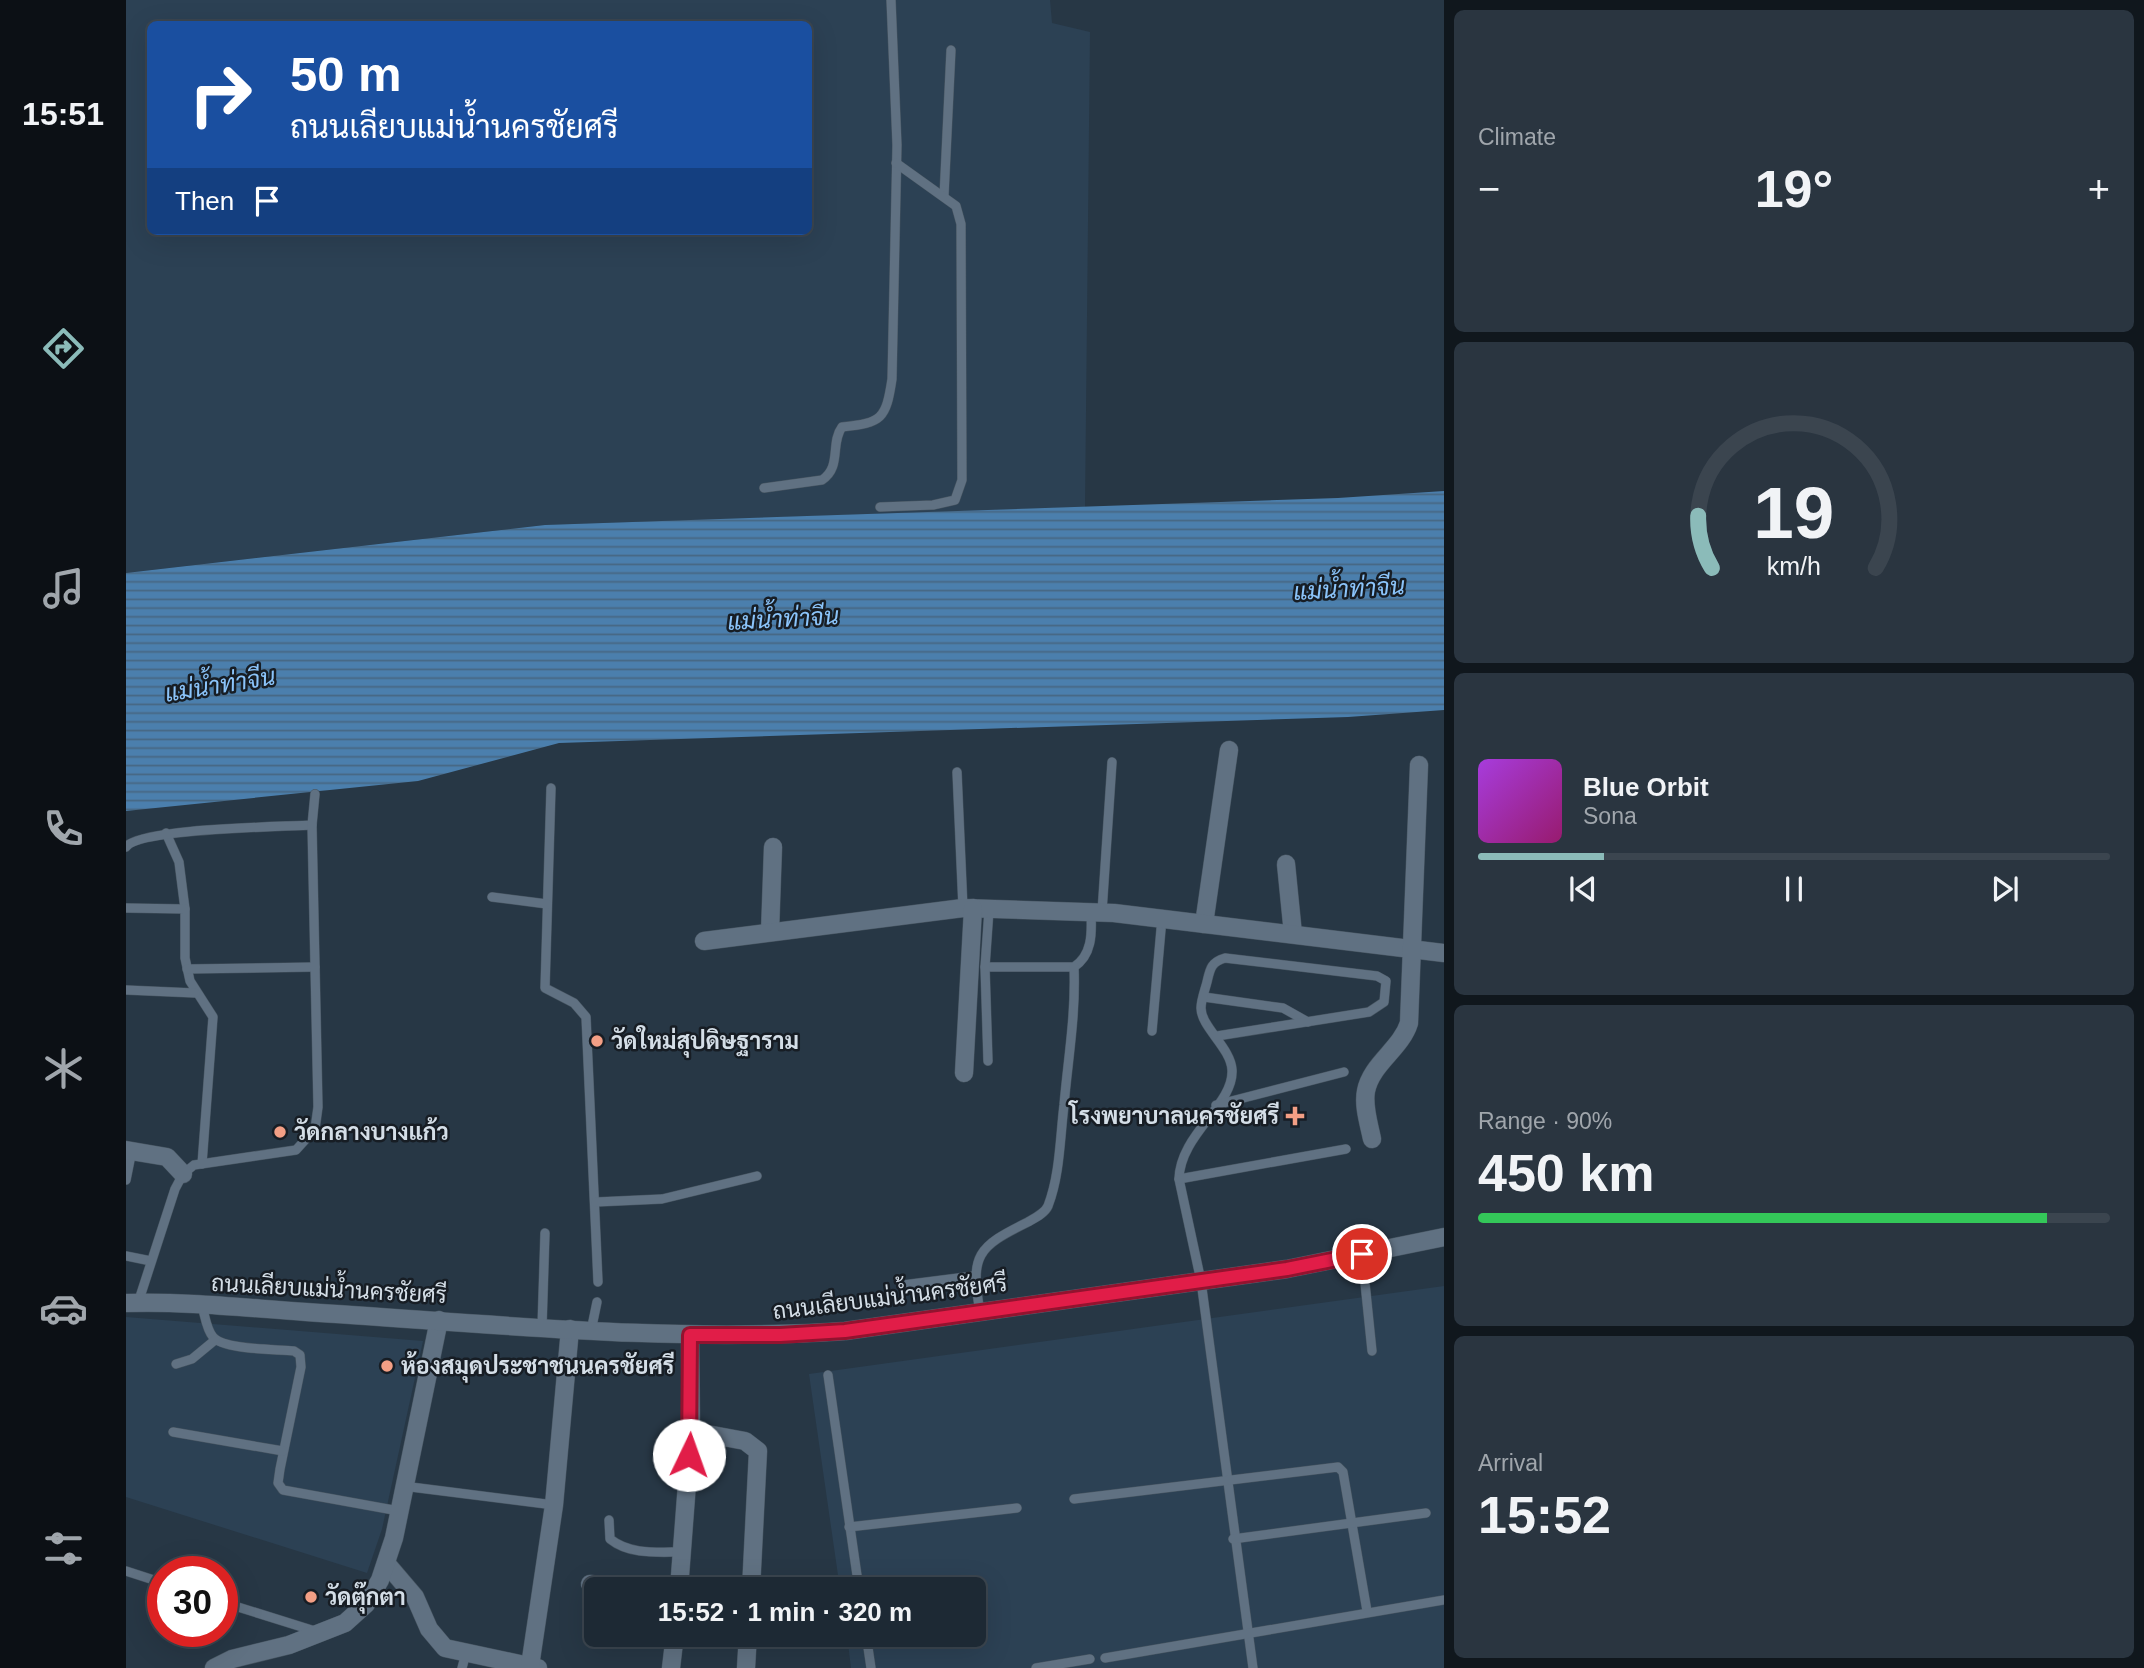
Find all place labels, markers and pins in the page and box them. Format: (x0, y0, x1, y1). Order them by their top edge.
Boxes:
place label: วัดใหม่สุปดิษฐาราม (611, 1025, 799, 1058)
marker: วัดใหม่สุปดิษฐาราม (589, 1033, 605, 1049)
place label: โรงพยาบาลนครชัยศรี (1067, 1100, 1279, 1129)
marker: โรงพยาบาลนครชัยศรี (1285, 1106, 1305, 1126)
place label: วัดกลางบางแก้ว (294, 1116, 449, 1145)
marker: วัดกลางบางแก้ว (272, 1124, 288, 1140)
pin (1332, 1224, 1392, 1284)
place label: ห้องสมุดประชาชนนครชัยศรี (401, 1350, 674, 1383)
marker: ห้องสมุดประชาชนนครชัยศรี (379, 1358, 395, 1374)
place label: วัดตุ๊กตา (325, 1581, 406, 1614)
marker: วัดตุ๊กตา (303, 1589, 319, 1605)

